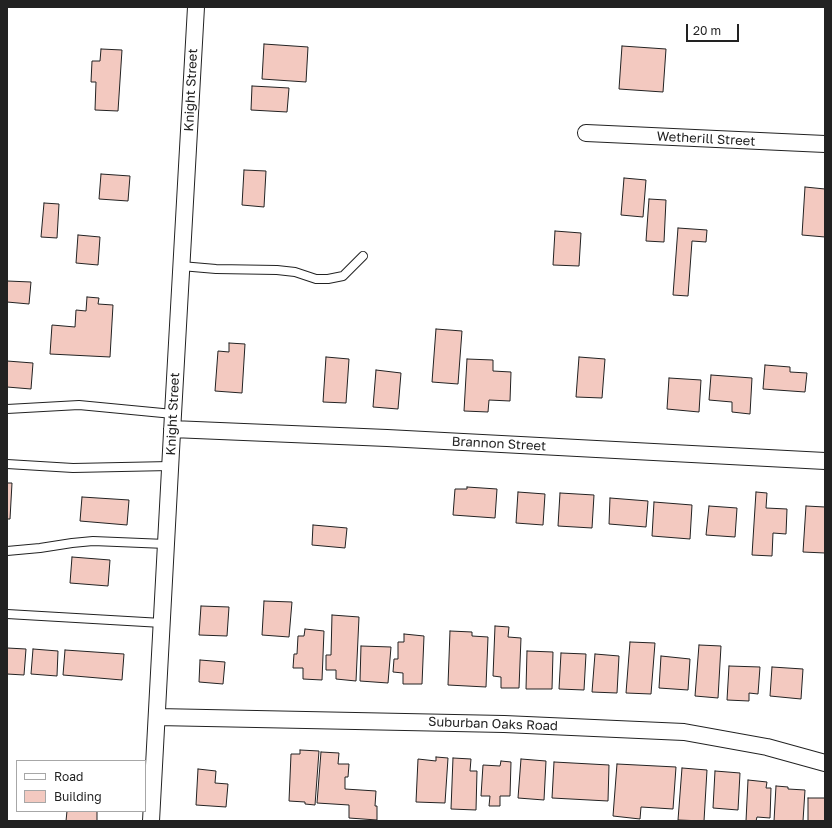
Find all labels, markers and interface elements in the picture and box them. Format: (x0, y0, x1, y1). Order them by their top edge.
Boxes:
scale bar (688, 16, 741, 42)
text: 20 m (693, 23, 721, 38)
street label: Knight Street (181, 48, 201, 132)
street label: Wetherill Street (656, 129, 756, 149)
street label: Knight Street (163, 372, 183, 456)
street label: Brannon Street (451, 434, 547, 454)
street label: Suburban Oaks Road (428, 714, 558, 734)
legend (16, 760, 146, 812)
text: Road (54, 769, 83, 784)
text: Building (54, 789, 102, 804)

